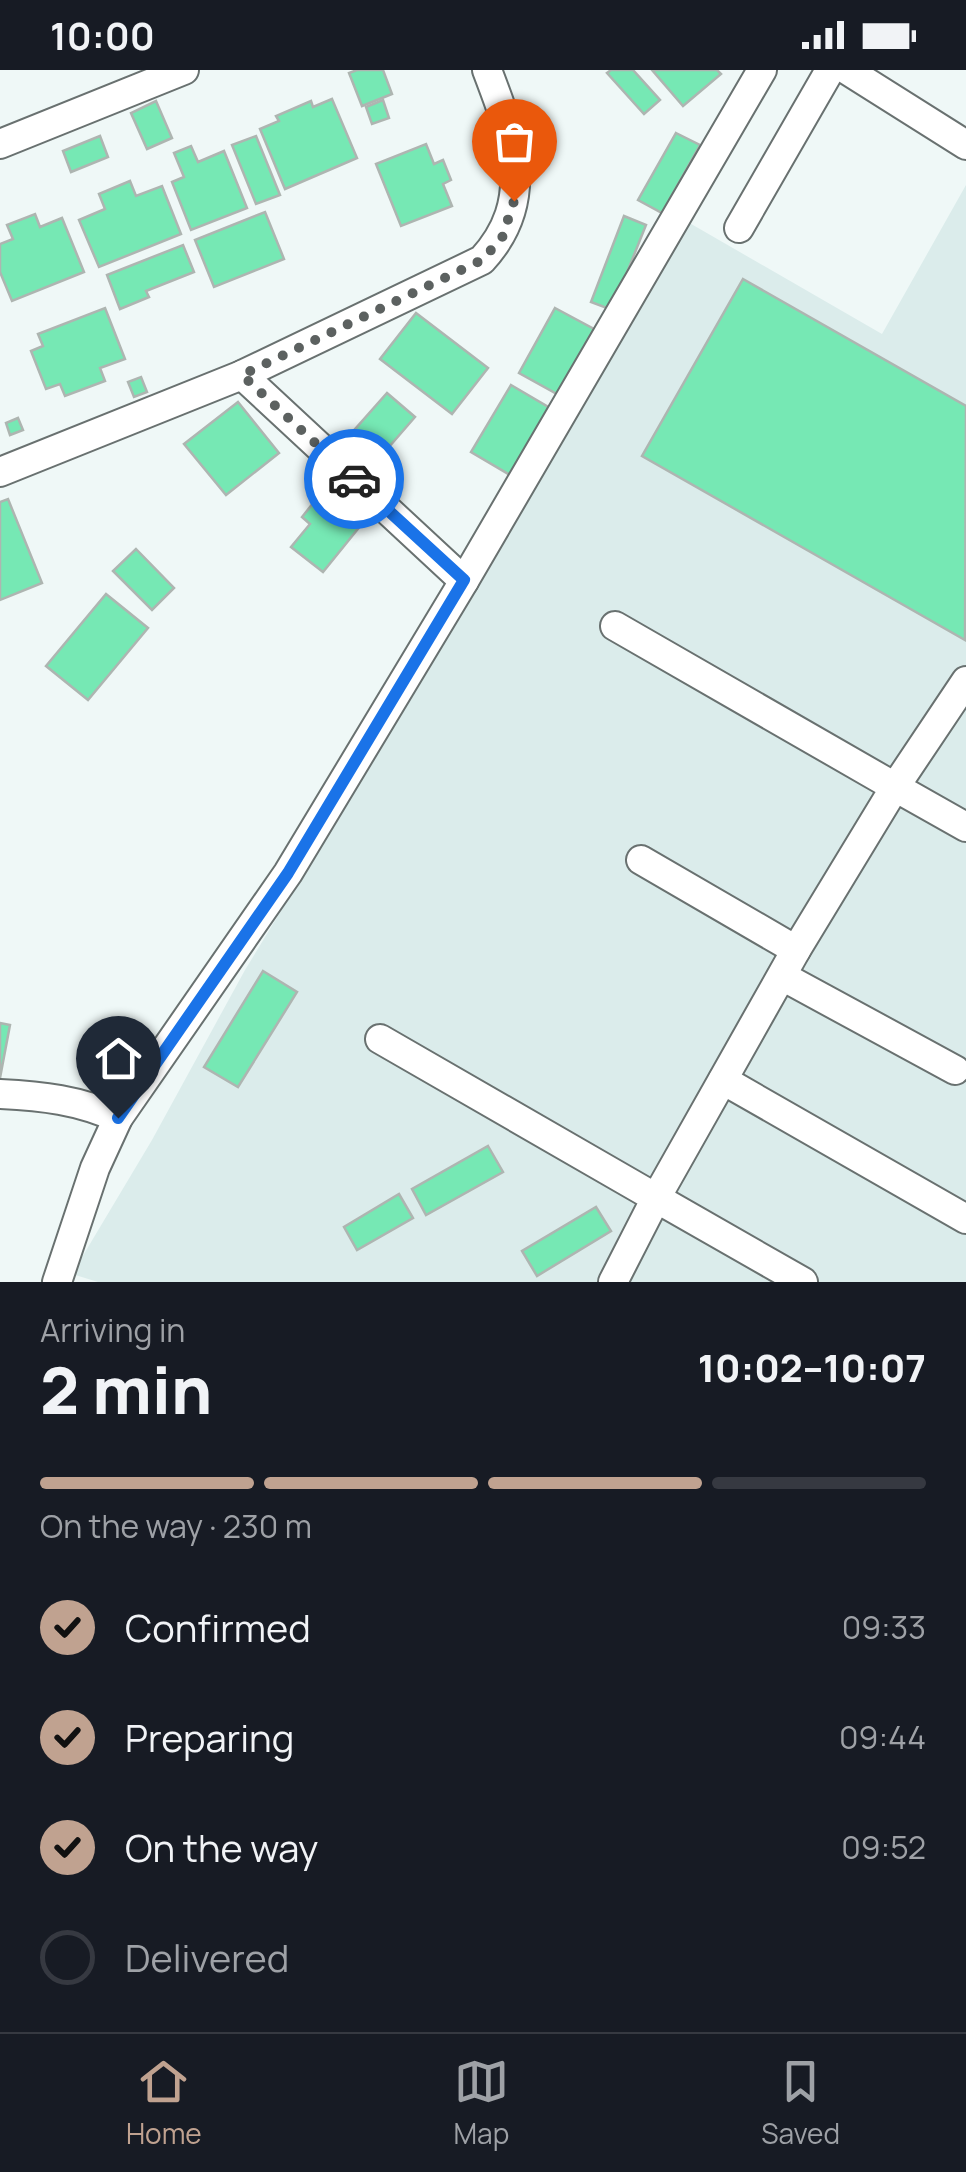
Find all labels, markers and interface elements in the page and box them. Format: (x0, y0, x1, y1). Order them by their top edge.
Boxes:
text: 10:00 (50, 9, 155, 61)
pin (472, 99, 557, 202)
icon: bag (487, 114, 542, 169)
courier (304, 429, 404, 529)
icon: car (327, 452, 382, 507)
pin (76, 1016, 161, 1119)
icon: home (91, 1031, 146, 1086)
text: Arriving in (40, 1308, 185, 1352)
text: 10:02–10:07 (698, 1341, 926, 1393)
text: 2 min (40, 1345, 212, 1434)
text: On the way · 230 m (40, 1504, 312, 1548)
icon: check (40, 1600, 95, 1655)
text: Confirmed (125, 1601, 311, 1653)
text: 09:33 (842, 1605, 926, 1649)
icon: check (40, 1710, 95, 1765)
text: Preparing (125, 1711, 294, 1763)
text: 09:44 (839, 1715, 926, 1759)
icon: check (40, 1820, 95, 1875)
text: On the way (125, 1821, 318, 1873)
text: 09:52 (841, 1825, 926, 1869)
text: Delivered (125, 1931, 289, 1983)
tab: Home (126, 2054, 202, 2152)
tab: Map (454, 2054, 509, 2152)
tab: Saved (761, 2054, 840, 2152)

